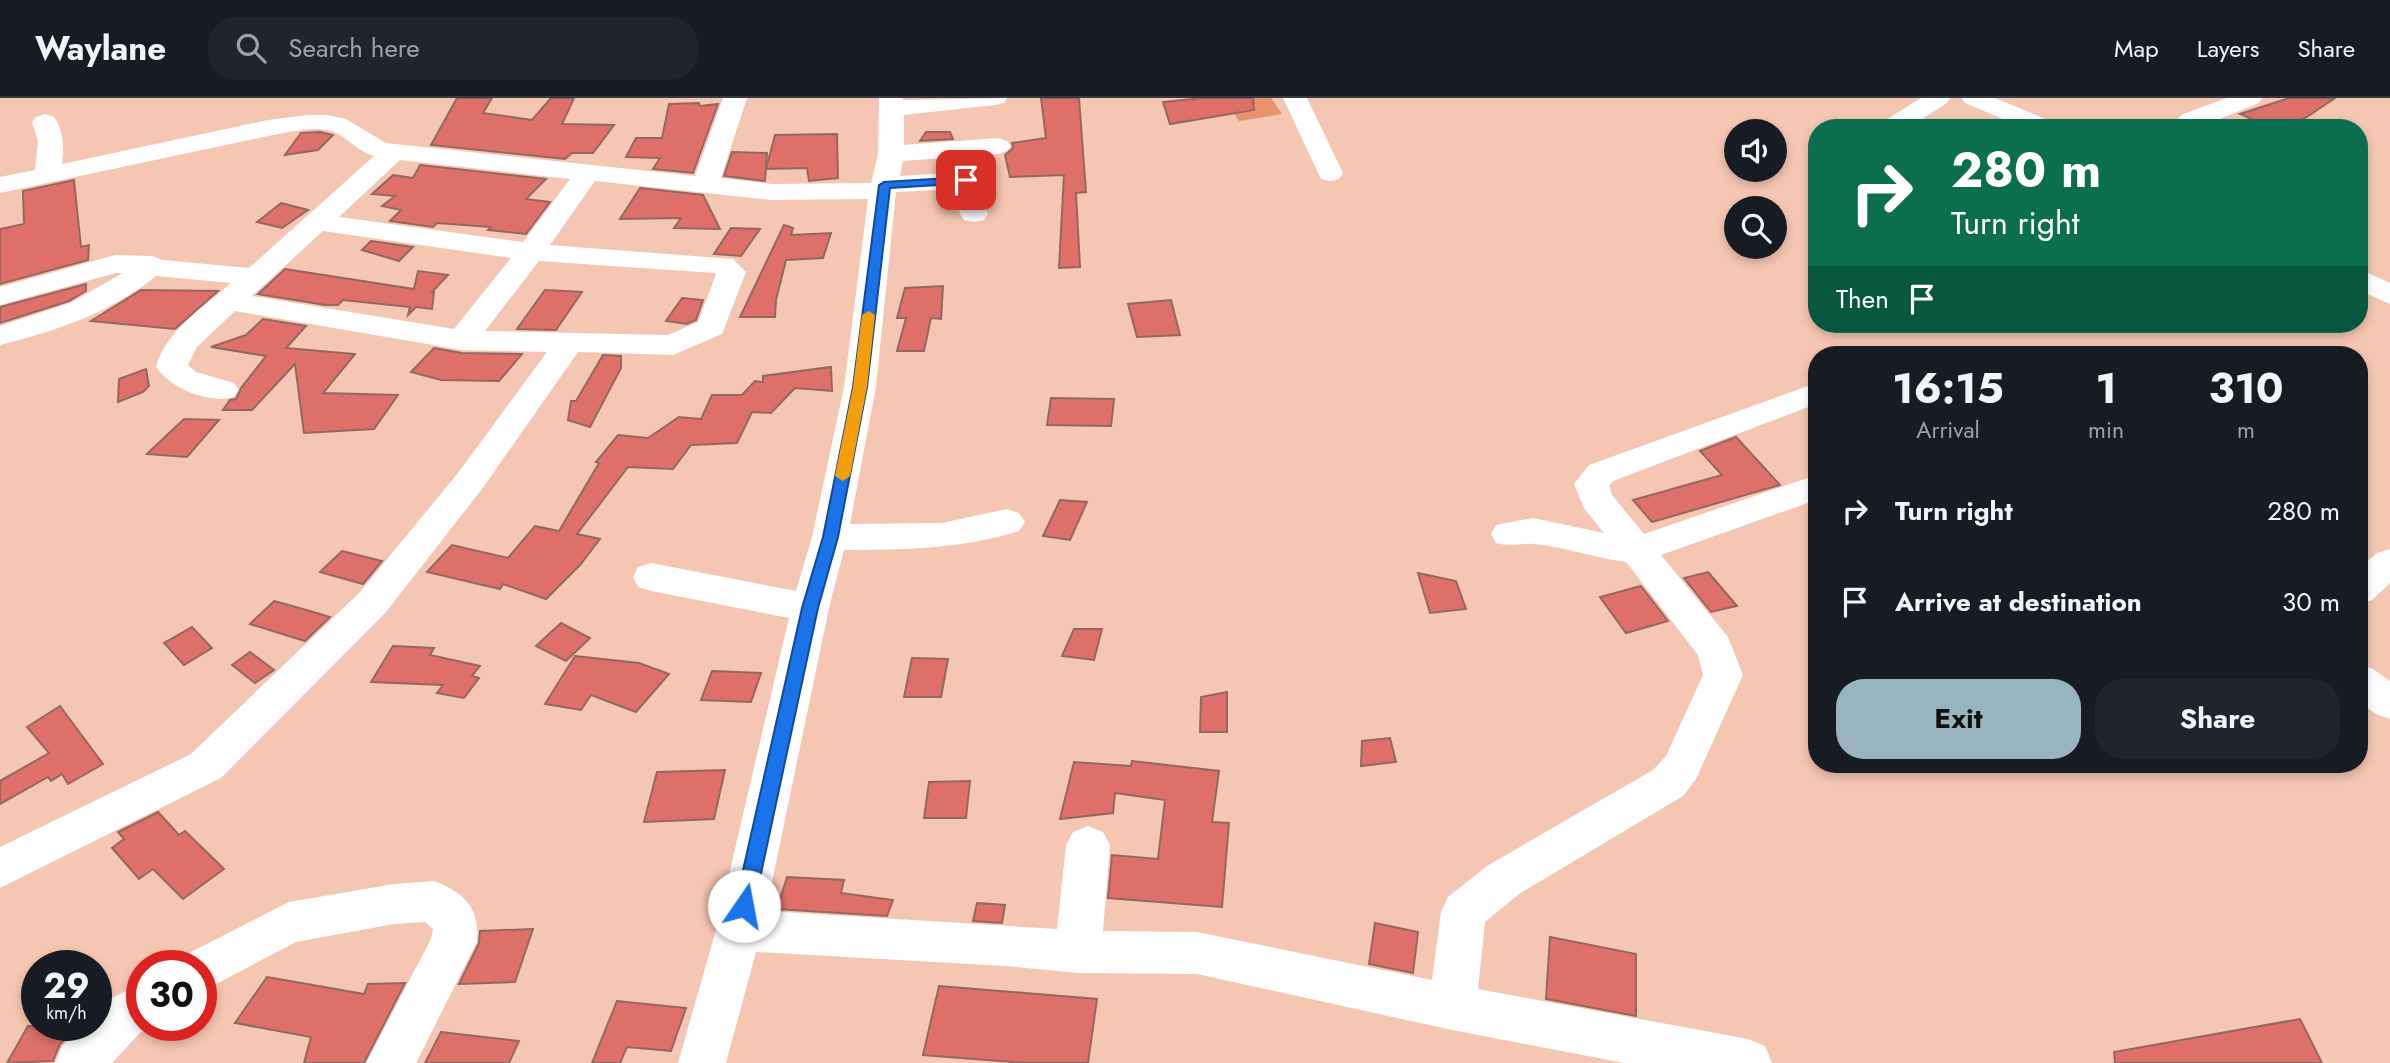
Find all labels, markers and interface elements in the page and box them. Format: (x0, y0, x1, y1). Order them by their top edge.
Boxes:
search box (208, 17, 698, 80)
text: Waylane (35, 25, 166, 72)
icon: search (232, 29, 270, 67)
text: Search here (288, 29, 420, 67)
text: Map (2114, 31, 2159, 66)
text: Layers (2197, 31, 2259, 66)
text: Share (2297, 31, 2355, 66)
map controls (1724, 119, 1787, 259)
button: sound (1724, 119, 1787, 182)
text: 280 m (1951, 135, 2101, 205)
icon: right (1836, 147, 1927, 238)
pin (936, 150, 996, 210)
icon: arrive (947, 161, 985, 199)
button: search (1724, 196, 1787, 259)
text: Turn right (1951, 200, 2080, 246)
text: Then (1836, 280, 1889, 318)
icon: arrive (1903, 280, 1941, 318)
text: 16:15 (1892, 358, 2004, 419)
text: 1 (2095, 358, 2117, 419)
text: 310 (2208, 358, 2284, 419)
text: Arrival (1916, 413, 1980, 447)
text: min (2088, 413, 2124, 447)
text: m (2237, 413, 2255, 447)
icon: right (1836, 492, 1874, 530)
text: Turn right (1895, 492, 2013, 530)
text: 280 m (2267, 492, 2340, 530)
icon: arrive (1836, 583, 1874, 621)
text: Arrive at destination (1895, 583, 2142, 621)
text: 30 m (2282, 583, 2340, 621)
button: Exit (1836, 679, 2081, 759)
button: Share (2095, 679, 2340, 759)
position arrow (707, 869, 781, 943)
speed limit sign: 30 (126, 950, 217, 1041)
text: 29 (43, 961, 90, 1011)
text: km/h (46, 1000, 87, 1026)

